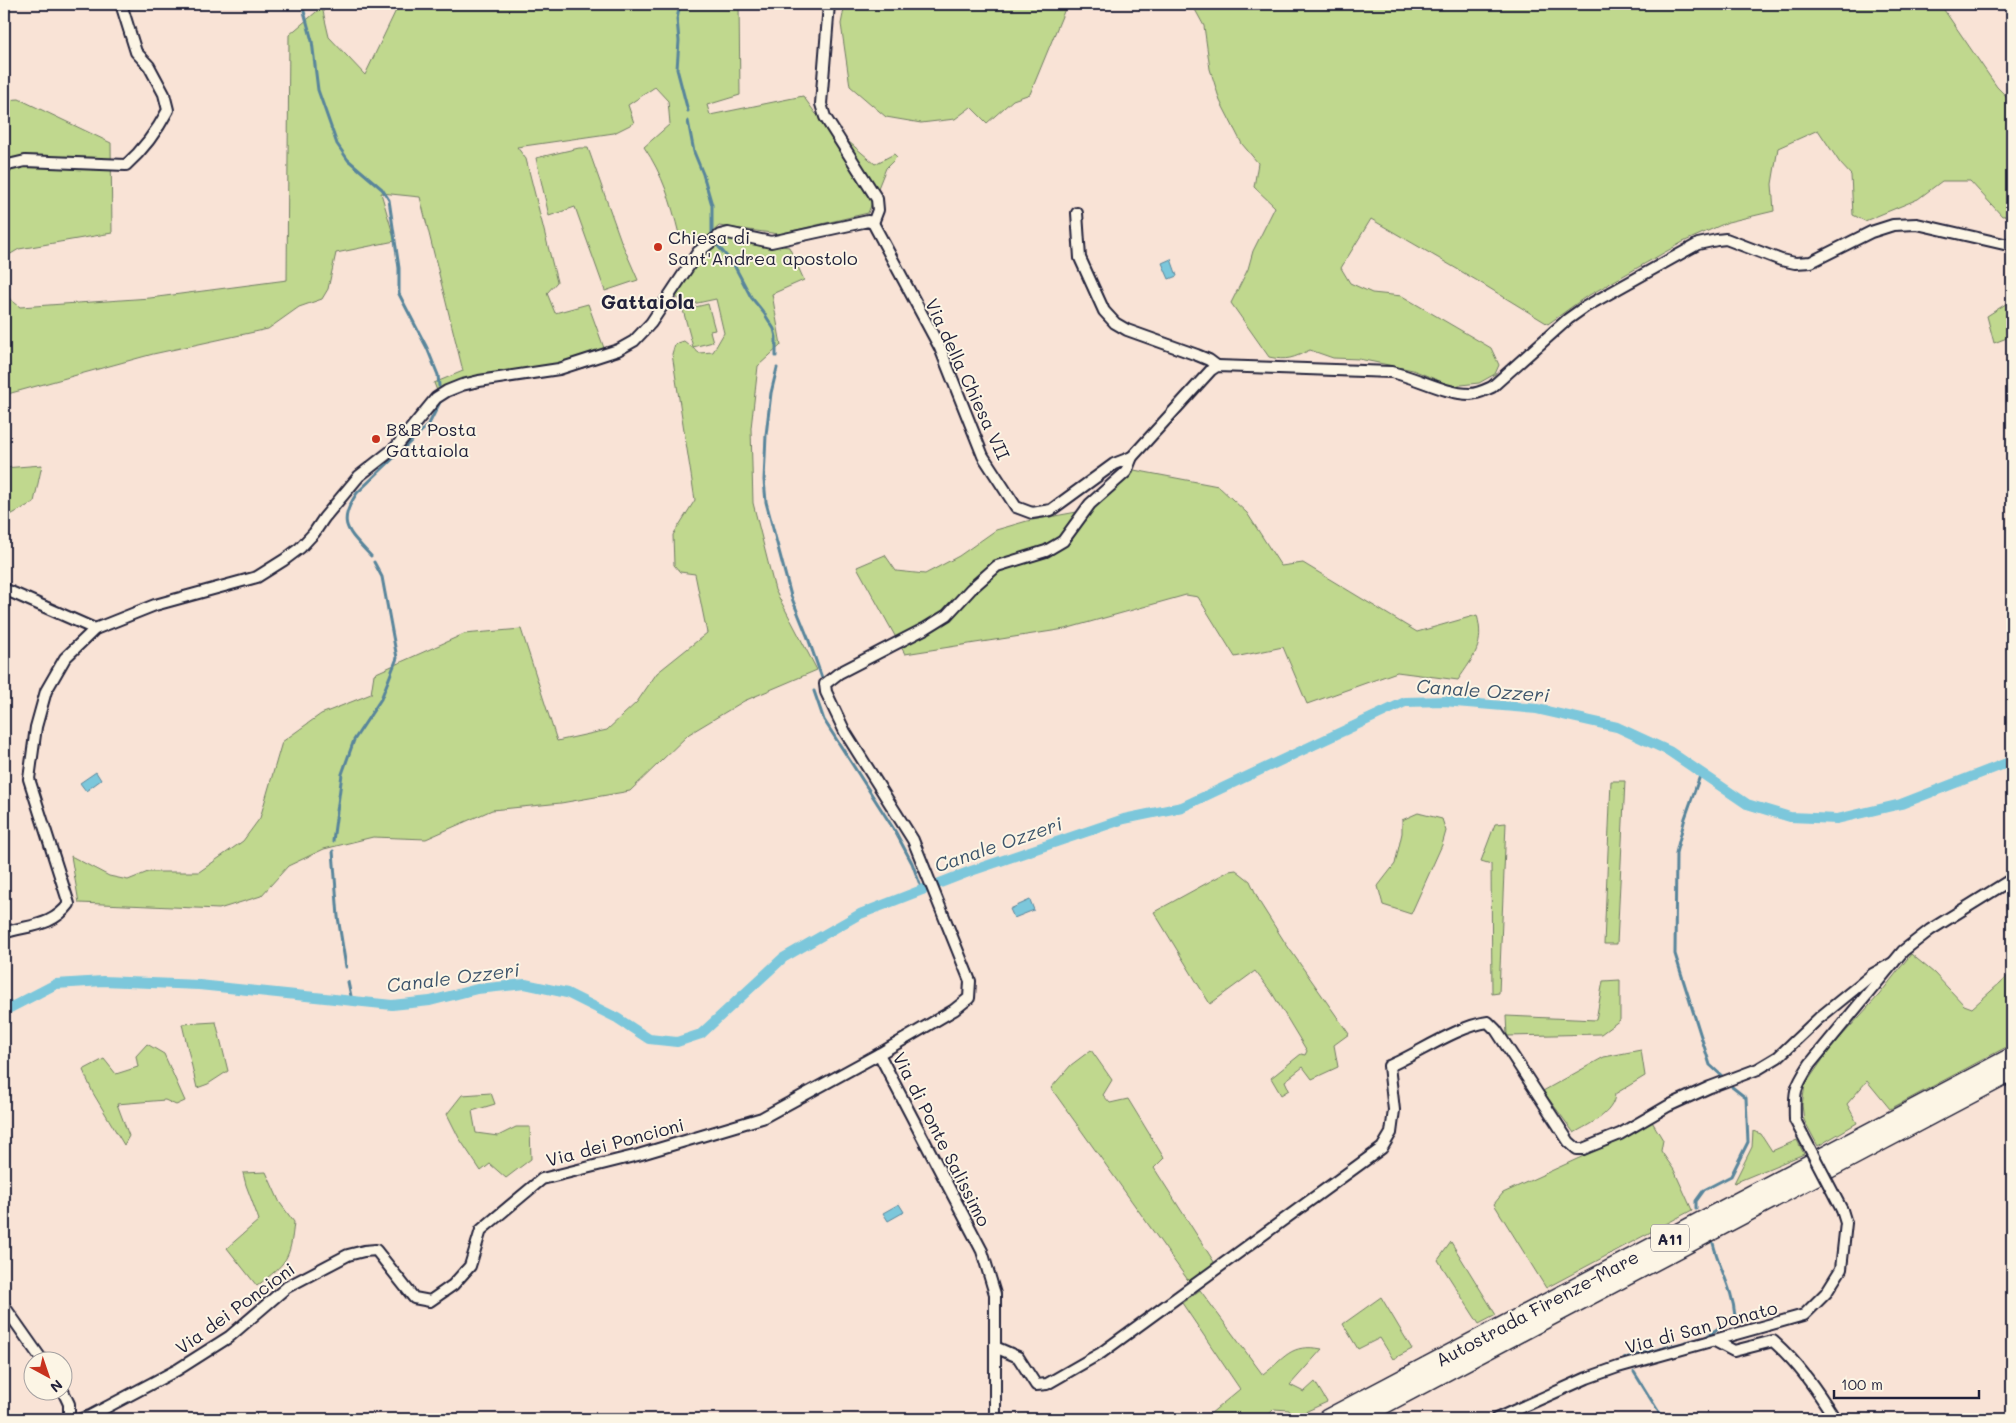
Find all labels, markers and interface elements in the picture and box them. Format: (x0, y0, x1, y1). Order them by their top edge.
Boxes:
place label: Chiesa di Sant'Andrea apostolo (668, 225, 858, 270)
marker: Chiesa di Sant'Andrea apostolo (652, 241, 664, 253)
district label: Gattaiola (601, 288, 695, 314)
street label: Via della Chiesa VII (920, 294, 1016, 464)
place label: B&B Posta Gattaiola (386, 417, 477, 462)
marker: B&B Posta Gattaiola (370, 433, 382, 445)
water label: Canale Ozzeri (1415, 673, 1551, 707)
water label: Canale Ozzeri (931, 810, 1065, 878)
water label: Canale Ozzeri (385, 956, 521, 998)
street label: Via di Ponte Salissimo (888, 1048, 997, 1231)
street label: Via dei Poncioni (543, 1112, 687, 1172)
road number: A11 (1651, 1224, 1689, 1252)
street label: Autostrada Firenze-Mare (1431, 1244, 1643, 1372)
street label: Via dei Poncioni (171, 1257, 299, 1359)
street label: Via di San Donato (1622, 1295, 1780, 1359)
north arrow (22, 1350, 72, 1400)
scale bar (1834, 1368, 1978, 1400)
text: 100 m (1841, 1374, 1883, 1394)
text: N (46, 1376, 67, 1397)

